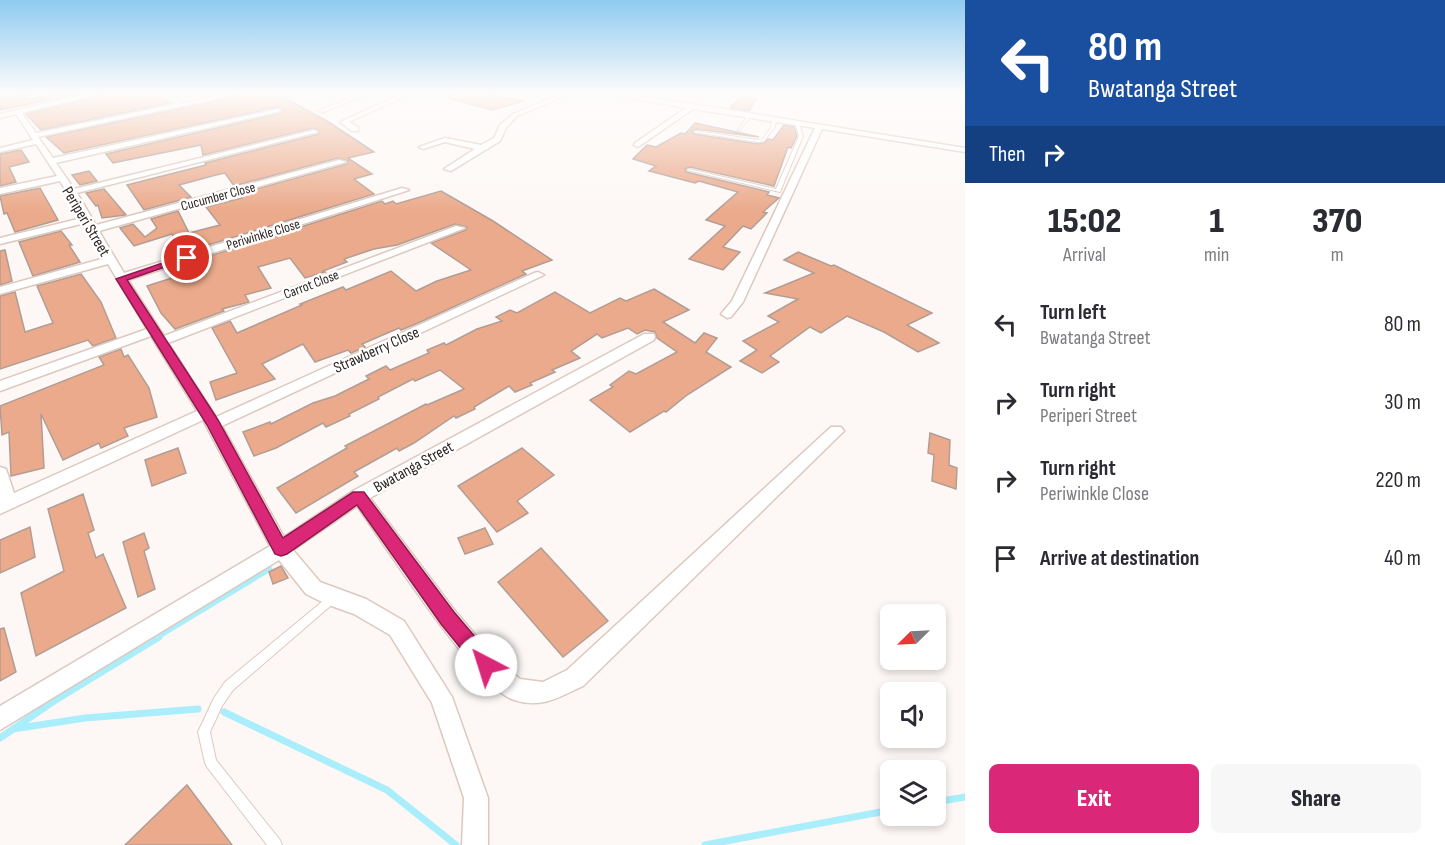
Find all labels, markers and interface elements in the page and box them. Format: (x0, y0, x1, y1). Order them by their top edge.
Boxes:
text: 80 m (1088, 22, 1162, 73)
icon: left (989, 24, 1067, 102)
text: Bwatanga Street (1088, 73, 1237, 105)
icon: right (1037, 138, 1070, 171)
text: Then (989, 141, 1025, 168)
street label: Cucumber Close (179, 178, 257, 215)
street label: Periperi Street (58, 184, 114, 260)
text: 15:02 (1048, 200, 1121, 243)
text: 1 (1209, 200, 1224, 243)
text: 370 (1312, 200, 1362, 243)
street label: Periwinkle Close (224, 215, 302, 254)
pin (161, 232, 212, 283)
icon: arrive (170, 241, 203, 274)
text: Arrival (1063, 243, 1106, 267)
text: min (1204, 243, 1229, 267)
text: m (1331, 243, 1344, 267)
street label: Carrot Close (281, 266, 341, 303)
text: Turn left (1040, 299, 1106, 326)
icon: left (989, 308, 1022, 341)
text: 80 m (1384, 311, 1421, 338)
street label: Strawberry Close (331, 323, 422, 378)
text: Bwatanga Street (1040, 326, 1151, 350)
text: Turn right (1040, 377, 1116, 404)
icon: right (989, 386, 1022, 419)
text: 30 m (1384, 389, 1421, 416)
text: Periperi Street (1040, 404, 1137, 428)
street label: Bwatanga Street (370, 438, 457, 497)
text: Turn right (1040, 455, 1116, 482)
icon: right (989, 464, 1022, 497)
text: 220 m (1375, 467, 1421, 494)
text: Periwinkle Close (1040, 482, 1149, 506)
icon: arrive (989, 542, 1022, 575)
text: Arrive at destination (1040, 545, 1199, 572)
text: 40 m (1384, 545, 1421, 572)
north arrow (880, 604, 946, 670)
map controls (880, 604, 946, 826)
position arrow (454, 633, 518, 697)
button: sound (880, 682, 946, 748)
button: layers (880, 760, 946, 826)
button: Exit (989, 764, 1199, 833)
button: Share (1211, 764, 1421, 833)

